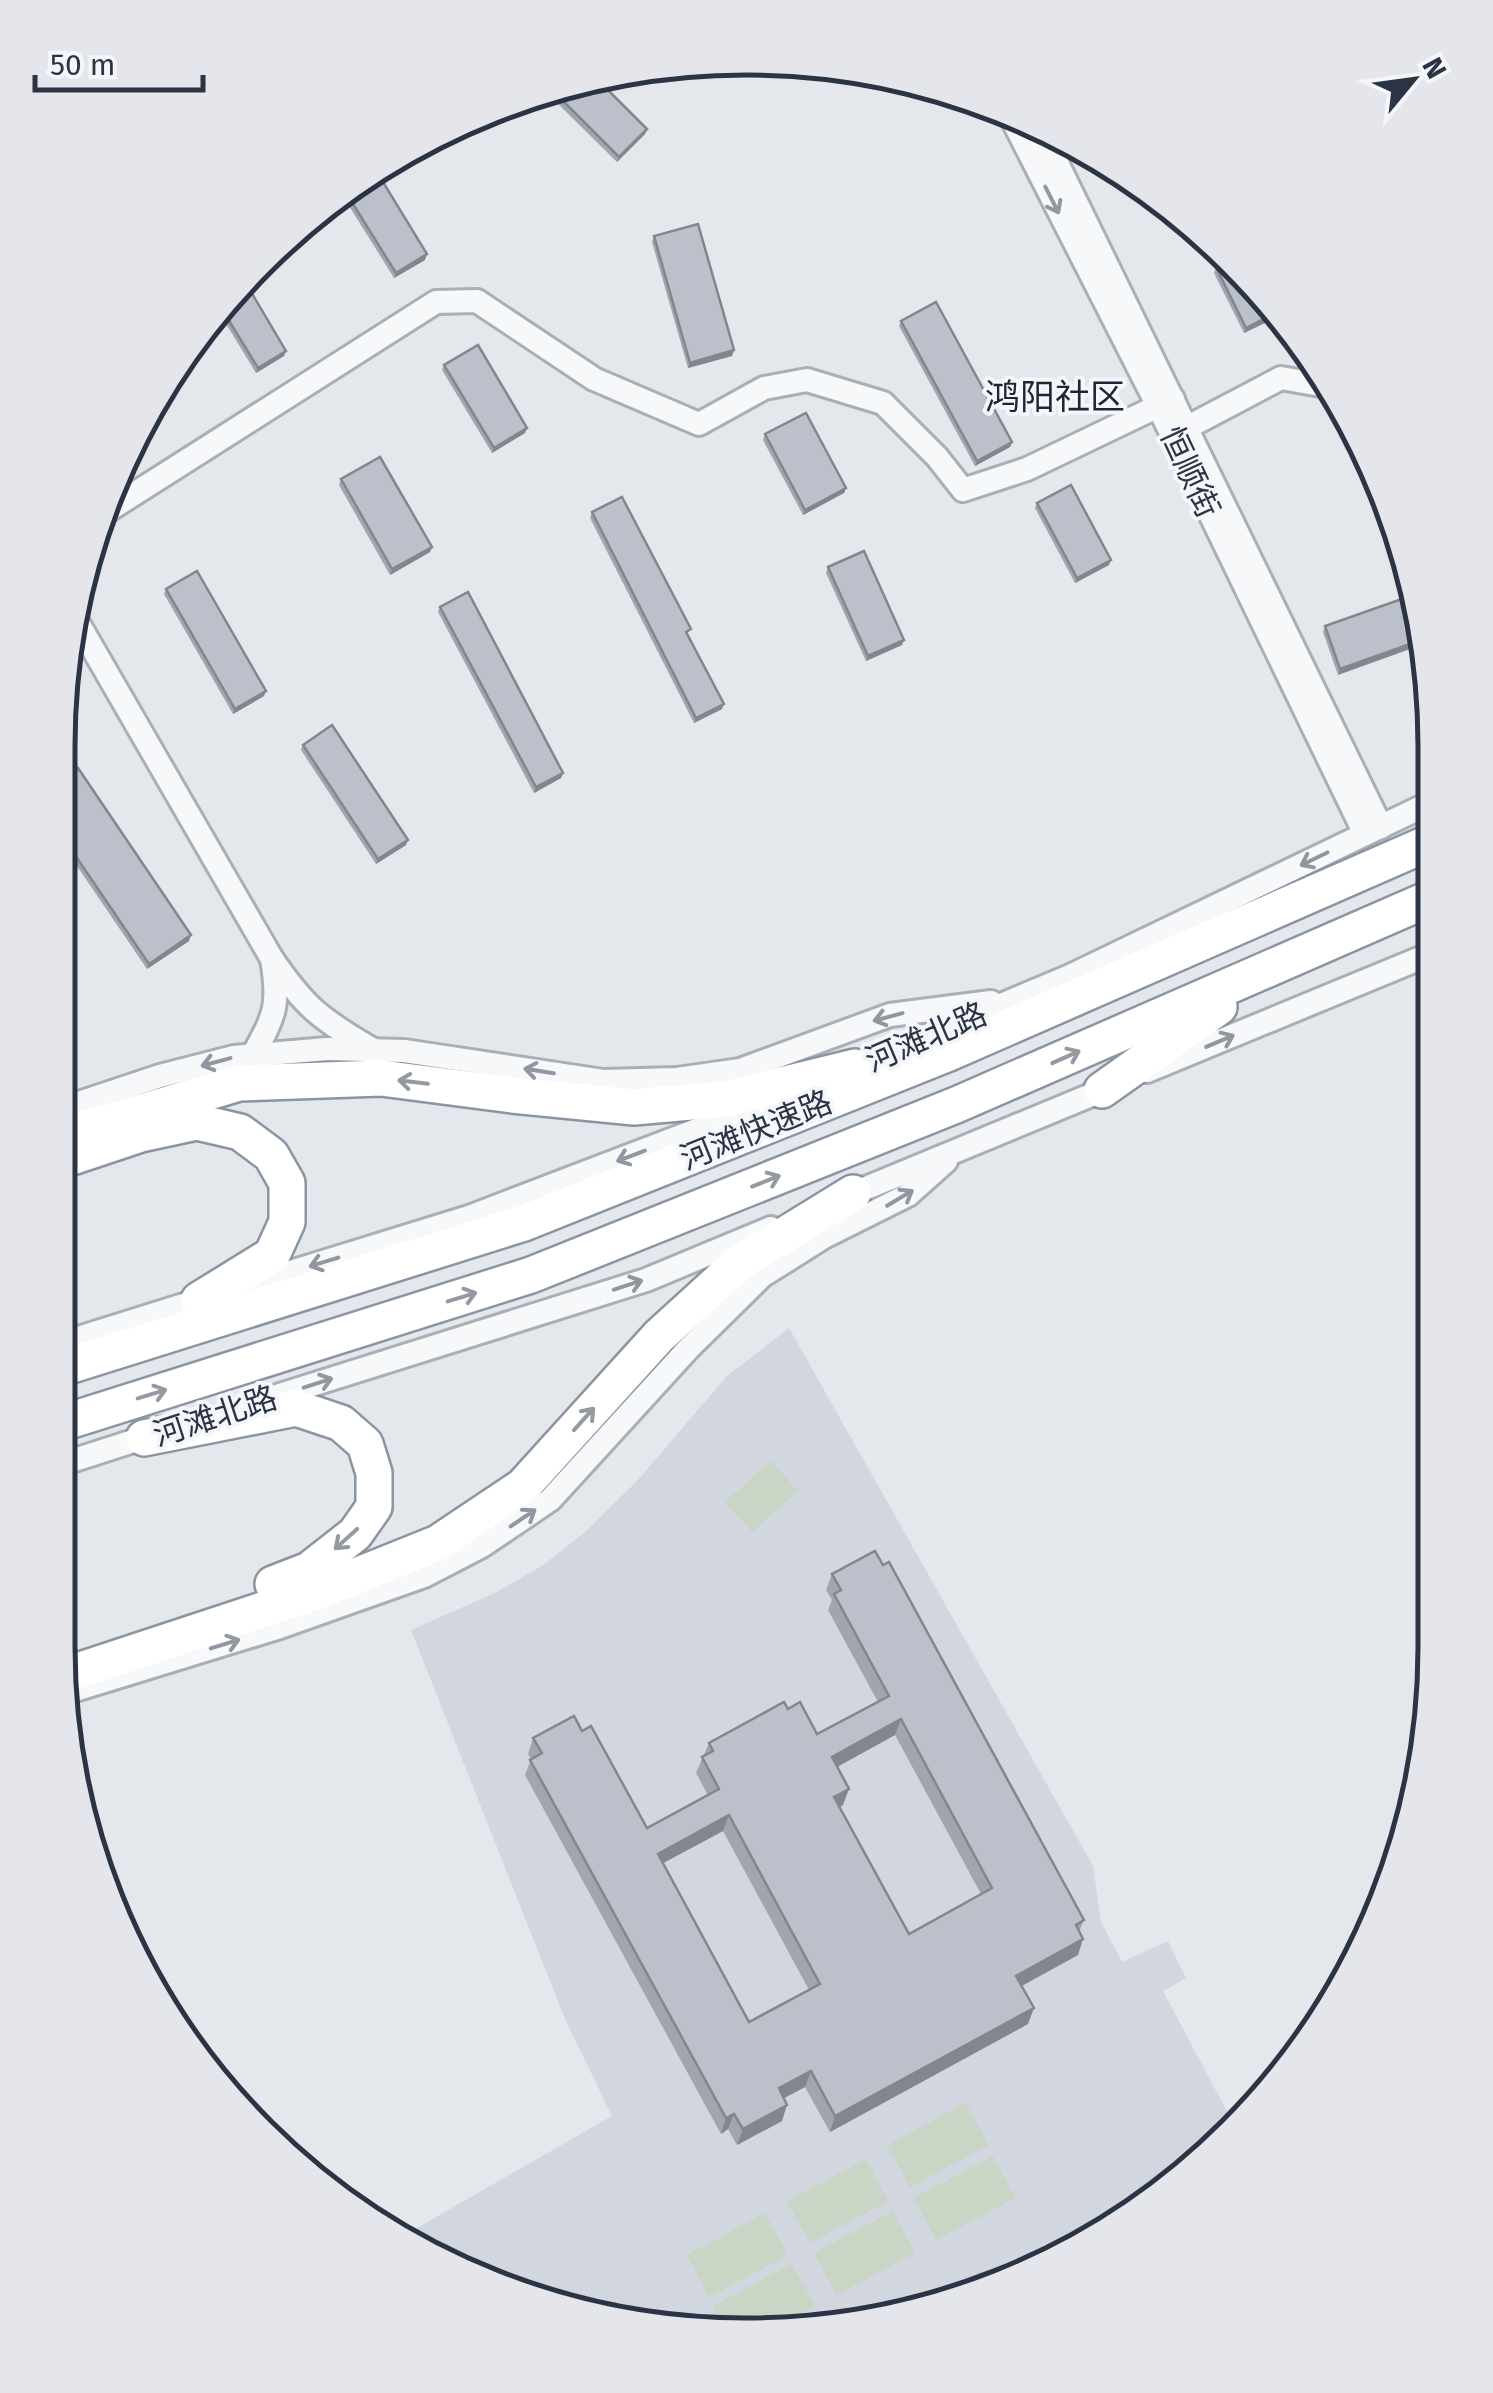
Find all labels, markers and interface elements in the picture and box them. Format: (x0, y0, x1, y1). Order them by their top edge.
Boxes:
scale bar (35, 30, 202, 92)
north arrow (1363, 30, 1463, 130)
text: 50 m (50, 47, 115, 83)
text: N (1415, 52, 1453, 84)
one-way arrow (1043, 185, 1062, 215)
district label: 鸿阳社区 (985, 376, 1125, 418)
street label: 恒顺街 (1152, 420, 1228, 524)
one-way arrow (1300, 850, 1330, 869)
street label: 河滩北路 (860, 995, 992, 1079)
one-way arrow (873, 1009, 905, 1027)
one-way arrow (1204, 1031, 1235, 1049)
one-way arrow (1050, 1047, 1081, 1065)
one-way arrow (201, 1053, 232, 1072)
one-way arrow (523, 1062, 556, 1080)
one-way arrow (397, 1072, 429, 1091)
street label: 河滩快速路 (675, 1082, 837, 1178)
one-way arrow (617, 1148, 648, 1166)
one-way arrow (750, 1171, 780, 1189)
one-way arrow (885, 1188, 914, 1208)
one-way arrow (309, 1254, 341, 1272)
one-way arrow (612, 1275, 644, 1293)
one-way arrow (445, 1286, 477, 1304)
one-way arrow (302, 1373, 334, 1391)
street label: 河滩北路 (148, 1378, 282, 1454)
one-way arrow (136, 1384, 167, 1402)
one-way arrow (572, 1407, 595, 1432)
one-way arrow (509, 1508, 537, 1529)
one-way arrow (334, 1528, 359, 1551)
one-way arrow (209, 1633, 240, 1651)

